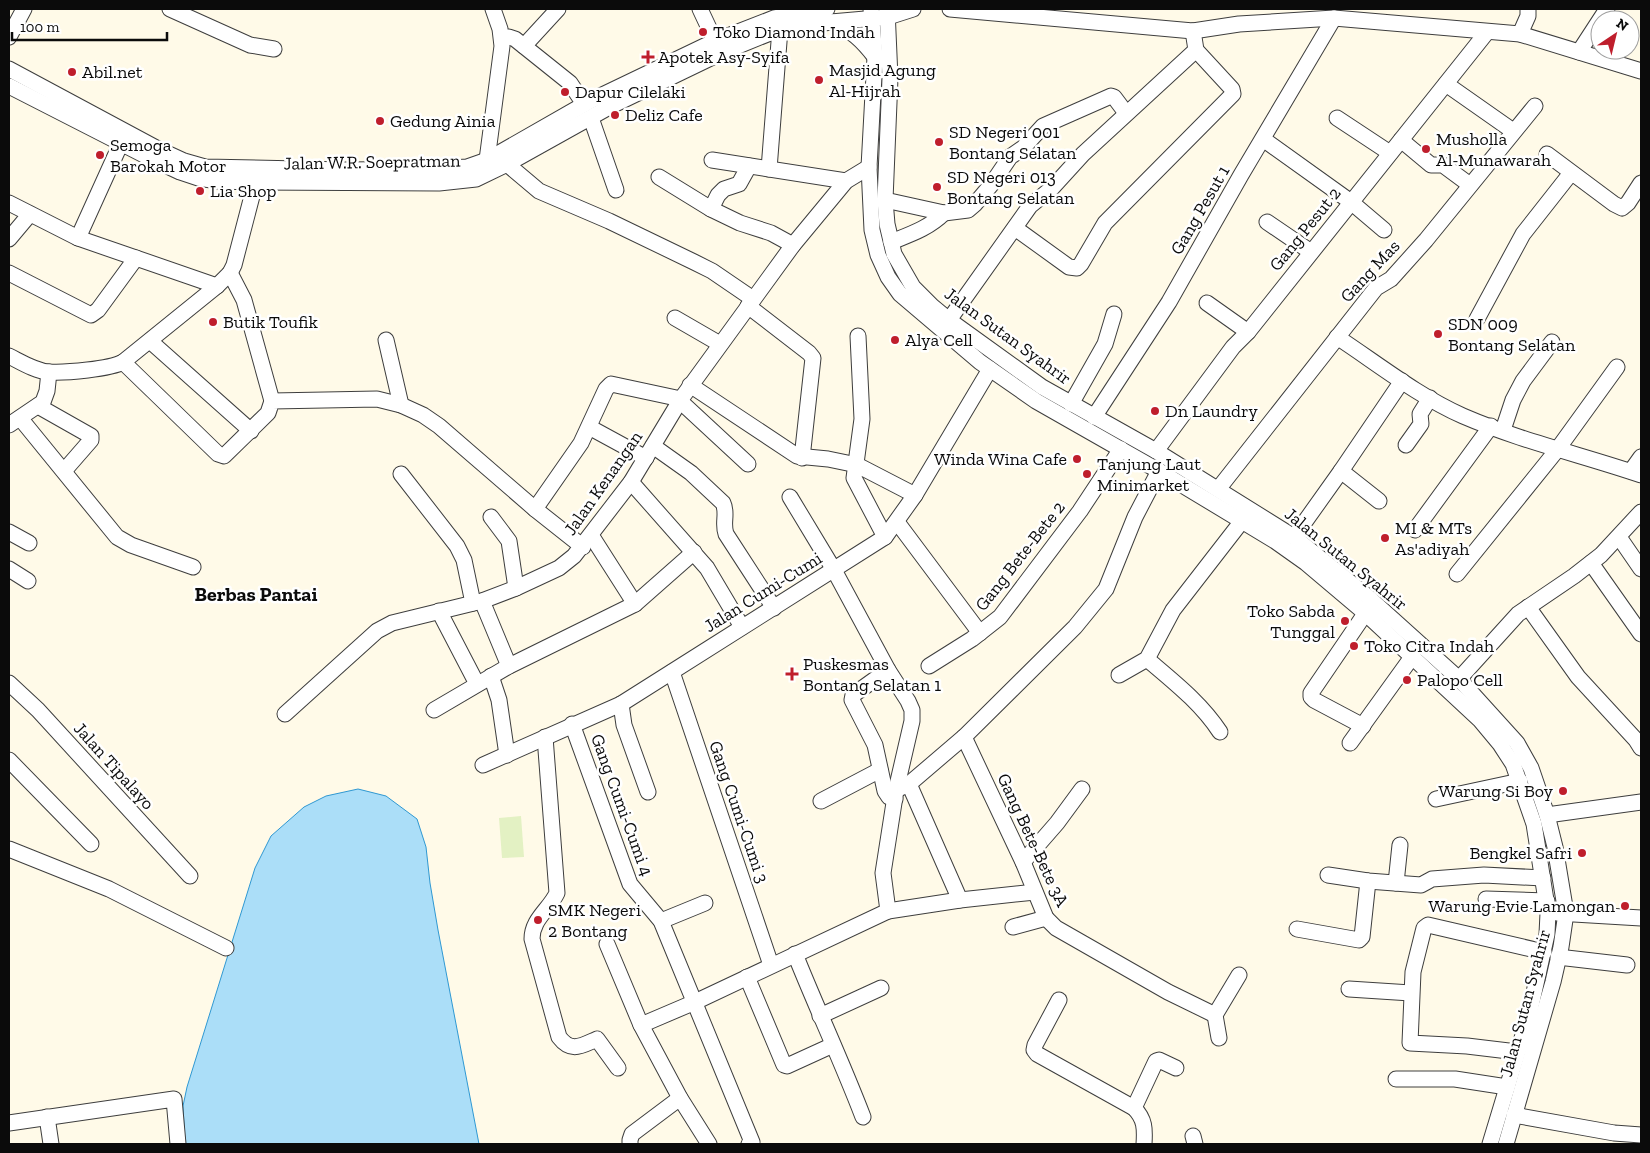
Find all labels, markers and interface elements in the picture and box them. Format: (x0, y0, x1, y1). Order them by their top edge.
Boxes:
scale bar (12, 10, 168, 42)
north arrow (1590, 10, 1640, 60)
text: N (1613, 15, 1632, 35)
text: 100 m (20, 18, 59, 36)
place label: Toko Diamond Indah (713, 21, 875, 43)
marker: Toko Diamond Indah (697, 26, 709, 38)
place label: Apotek Asy-Syifa (658, 46, 790, 68)
marker: Apotek Asy-Syifa (642, 51, 654, 63)
place label: Masjid Agung Al-Hijrah (829, 59, 936, 102)
place label: Abil.net (82, 61, 143, 83)
marker: Abil.net (66, 66, 78, 78)
marker: Masjid Agung Al-Hijrah (813, 74, 825, 86)
place label: Dapur Cilelaki (575, 81, 685, 103)
marker: Dapur Cilelaki (559, 86, 571, 98)
place label: Deliz Cafe (625, 104, 703, 126)
marker: Deliz Cafe (609, 109, 621, 121)
place label: Gedung Ainia (390, 110, 496, 132)
marker: Gedung Ainia (374, 115, 386, 127)
place label: SD Negeri 001 Bontang Selatan (949, 121, 1077, 164)
place label: Musholla Al-Munawarah (1436, 128, 1551, 171)
place label: Semoga Barokah Motor (110, 134, 227, 177)
marker: SD Negeri 001 Bontang Selatan (933, 136, 945, 148)
marker: Musholla Al-Munawarah (1420, 143, 1432, 155)
marker: Semoga Barokah Motor (94, 149, 106, 161)
street label: Jalan W.R. Soepratman (283, 149, 461, 175)
street label: Gang Pesut 1 (1166, 161, 1234, 259)
place label: SD Negeri 013 Bontang Selatan (947, 166, 1075, 209)
place label: Lia Shop (210, 180, 277, 202)
marker: SD Negeri 013 Bontang Selatan (931, 181, 943, 193)
street label: Gang Pesut 2 (1264, 183, 1346, 275)
marker: Lia Shop (194, 185, 206, 197)
street label: Gang Mas (1335, 235, 1405, 307)
street label: Jalan Sutan Syahrir (940, 283, 1076, 389)
place label: Butik Toufik (223, 311, 318, 333)
place label: SDN 009 Bontang Selatan (1448, 313, 1576, 356)
marker: Butik Toufik (207, 316, 219, 328)
marker: SDN 009 Bontang Selatan (1432, 328, 1444, 340)
place label: Alya Cell (905, 329, 973, 351)
marker: Alya Cell (889, 334, 901, 346)
place label: Dn Laundry (1165, 400, 1258, 422)
marker: Dn Laundry (1149, 405, 1161, 417)
street label: Jalan Kenangan (559, 426, 647, 539)
place label: Winda Wina Cafe (934, 448, 1067, 470)
marker: Winda Wina Cafe (1071, 453, 1083, 465)
place label: Tanjung Laut Minimarket (1097, 453, 1201, 496)
marker: Tanjung Laut Minimarket (1081, 468, 1093, 480)
street label: Gang Bete-Bete 2 (970, 497, 1070, 615)
street label: Jalan Sutan Syahrir (1280, 503, 1412, 615)
place label: MI & MTs As'adiyah (1395, 517, 1472, 560)
marker: MI & MTs As'adiyah (1379, 532, 1391, 544)
street label: Jalan Cumi-Cumi (700, 547, 826, 637)
district label: Berbas Pantai (195, 582, 317, 606)
place label: Toko Sabda Tunggal (1247, 600, 1335, 643)
marker: Toko Sabda Tunggal (1339, 615, 1351, 627)
place label: Toko Citra Indah (1364, 635, 1494, 657)
marker: Toko Citra Indah (1348, 640, 1360, 652)
place label: Puskesmas Bontang Selatan 1 (803, 653, 941, 696)
marker: Puskesmas Bontang Selatan 1 (785, 667, 799, 681)
place label: Palopo Cell (1417, 669, 1503, 691)
marker: Palopo Cell (1401, 674, 1413, 686)
street label: Jalan Tipalayo (69, 718, 159, 814)
street label: Gang Cumi-Cumi 4 (586, 731, 658, 879)
street label: Gang Cumi-Cumi 3 (704, 738, 774, 886)
street label: Gang Bete-Bete 3A (992, 770, 1074, 911)
place label: Warung Si Boy (1439, 780, 1554, 802)
marker: Warung Si Boy (1557, 785, 1569, 797)
place label: Bengkel Safri (1469, 842, 1572, 864)
marker: Bengkel Safri (1576, 847, 1588, 859)
place label: Warung Evie Lamongan (1429, 895, 1616, 917)
place label: SMK Negeri 2 Bontang (548, 899, 641, 942)
marker: Warung Evie Lamongan (1619, 900, 1631, 912)
marker: SMK Negeri 2 Bontang (532, 914, 544, 926)
street label: Jalan Sutan Syahrir (1495, 927, 1555, 1079)

